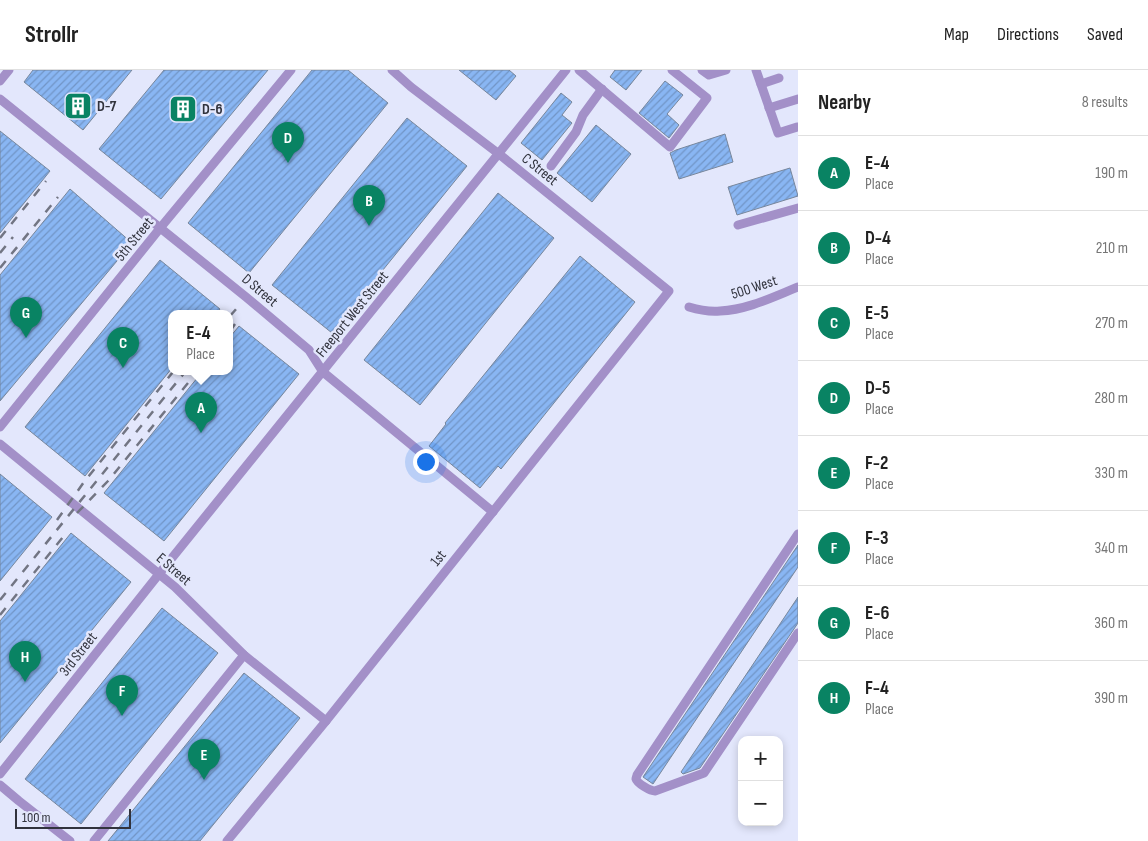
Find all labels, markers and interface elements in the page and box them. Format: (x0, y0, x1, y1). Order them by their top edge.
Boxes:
text: Strollr (25, 20, 79, 49)
text: Map (944, 24, 969, 45)
text: Directions (997, 24, 1059, 45)
text: Saved (1087, 24, 1123, 45)
text: Nearby (818, 90, 871, 115)
building icon: D-7 (63, 91, 93, 121)
text: 8 results (1082, 93, 1128, 112)
building icon: D-6 (168, 94, 198, 124)
place label: D-7 (97, 97, 117, 116)
place label: D-6 (202, 100, 223, 119)
pin: D (272, 122, 304, 163)
street label: C Street (518, 149, 562, 190)
text: E-4 (865, 152, 889, 175)
text: A (830, 164, 838, 183)
text: 190 m (1095, 164, 1128, 183)
text: Place (865, 175, 894, 194)
pin: B (353, 185, 385, 226)
street label: 5th Street (111, 213, 158, 265)
text: D-4 (865, 227, 891, 250)
text: B (830, 239, 838, 258)
text: 210 m (1096, 239, 1128, 258)
text: Place (865, 250, 894, 269)
street label: Freeport West Street (312, 267, 393, 361)
street label: D Street (238, 270, 282, 311)
street label: 500 West (729, 271, 780, 304)
pin: G (10, 297, 42, 338)
text: E-5 (865, 302, 889, 325)
popup (168, 310, 233, 375)
text: C (830, 314, 838, 333)
text: 270 m (1095, 314, 1128, 333)
text: E-4 (186, 322, 211, 345)
text: Place (865, 325, 894, 344)
pin: C (107, 327, 139, 368)
text: Place (186, 345, 215, 364)
text: D-5 (865, 377, 890, 400)
text: D (830, 389, 838, 408)
text: 280 m (1094, 389, 1128, 408)
pin: A (185, 392, 217, 433)
text: Place (865, 400, 894, 419)
your location (413, 449, 439, 475)
text: F-2 (865, 452, 888, 475)
text: E (831, 464, 837, 483)
text: 330 m (1095, 464, 1128, 483)
text: Place (865, 475, 894, 494)
text: F-3 (865, 527, 888, 550)
text: F (831, 539, 837, 558)
text: 340 m (1095, 539, 1128, 558)
street label: 1st (426, 546, 451, 570)
street label: E Street (152, 549, 195, 590)
text: Place (865, 550, 894, 569)
text: E-6 (865, 602, 889, 625)
text: G (830, 614, 838, 633)
text: 360 m (1094, 614, 1128, 633)
text: Place (865, 625, 894, 644)
street label: 3rd Street (55, 628, 102, 680)
pin: H (9, 641, 41, 682)
pin: F (106, 675, 138, 716)
text: F-4 (865, 677, 889, 700)
text: H (830, 689, 838, 708)
text: 390 m (1094, 689, 1128, 708)
text: Place (865, 700, 894, 719)
map controls (738, 736, 783, 826)
button: + (738, 736, 783, 781)
pin: E (188, 739, 220, 780)
button: − (738, 781, 783, 826)
scale bar (15, 806, 131, 829)
text: 100 m (22, 809, 51, 826)

